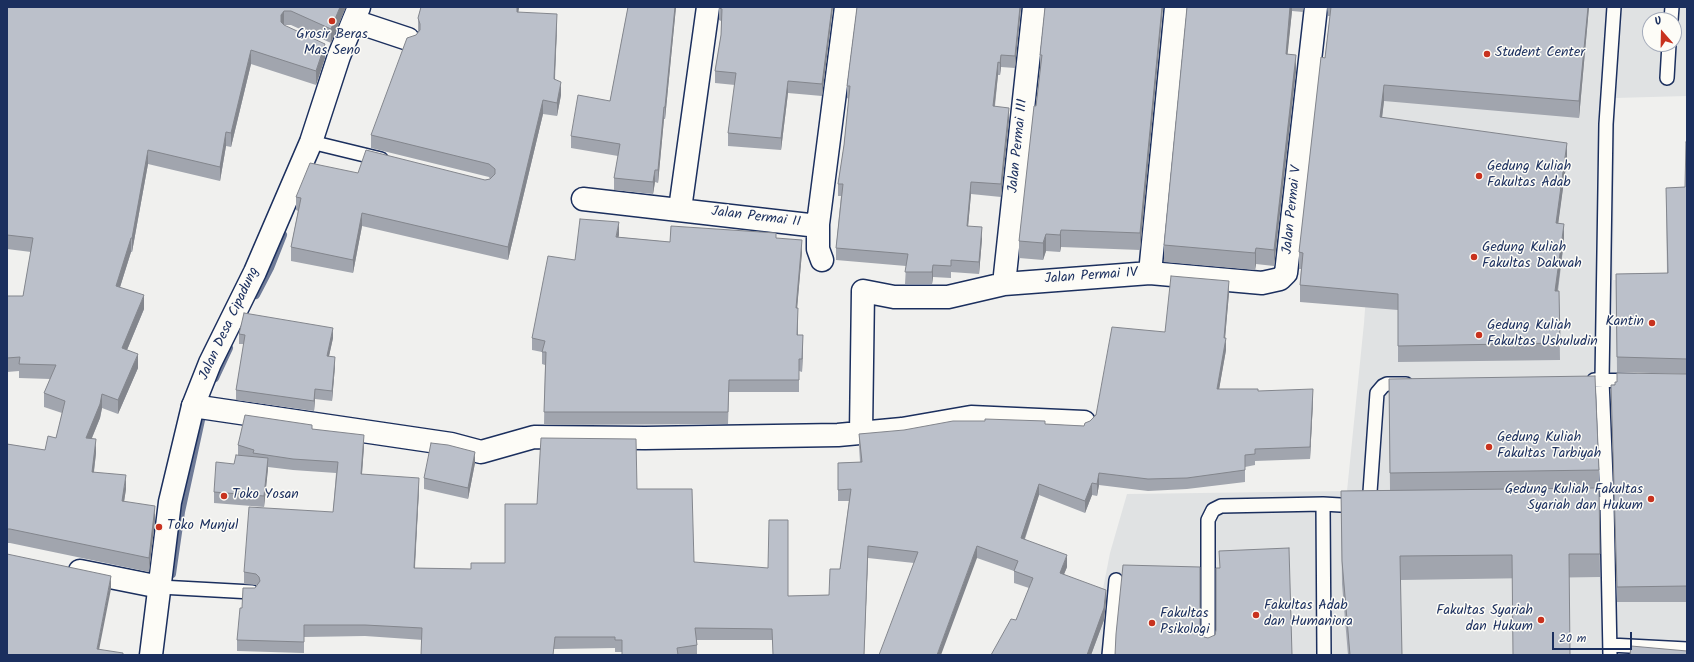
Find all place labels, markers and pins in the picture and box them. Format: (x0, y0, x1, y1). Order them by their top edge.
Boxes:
marker: Grosir Beras Mas Seno (327, 16, 337, 26)
place label: Grosir Beras Mas Seno (296, 28, 368, 60)
place label: Student Center (1495, 46, 1585, 62)
marker: Student Center (1482, 49, 1492, 59)
place label: Gedung Kuliah Fakultas Adab (1487, 160, 1571, 192)
marker: Gedung Kuliah Fakultas Adab (1474, 171, 1484, 181)
place label: Gedung Kuliah Fakultas Dakwah (1482, 241, 1582, 274)
marker: Gedung Kuliah Fakultas Dakwah (1469, 252, 1479, 262)
place label: Kantin (1605, 315, 1644, 331)
marker: Kantin (1647, 318, 1657, 328)
place label: Gedung Kuliah Fakultas Ushuludin (1487, 319, 1598, 352)
marker: Gedung Kuliah Fakultas Ushuludin (1474, 330, 1484, 340)
place label: Gedung Kuliah Fakultas Tarbiyah (1497, 431, 1601, 464)
marker: Gedung Kuliah Fakultas Tarbiyah (1484, 442, 1494, 452)
place label: Gedung Kuliah Fakultas Syariah dan Hukum (1505, 483, 1643, 516)
place label: Toko Yosan (232, 488, 299, 504)
marker: Toko Yosan (219, 491, 229, 501)
marker: Gedung Kuliah Fakultas Syariah dan Hukum (1646, 494, 1656, 504)
place label: Toko Munjul (167, 519, 238, 535)
marker: Toko Munjul (154, 522, 164, 532)
place label: Fakultas Adab dan Humaniora (1264, 599, 1353, 632)
place label: Fakultas Syariah dan Hukum (1436, 604, 1533, 636)
place label: Fakultas Psikologi (1160, 607, 1210, 640)
marker: Fakultas Adab dan Humaniora (1251, 610, 1261, 620)
marker: Fakultas Syariah dan Hukum (1536, 615, 1546, 625)
marker: Fakultas Psikologi (1147, 618, 1157, 628)

